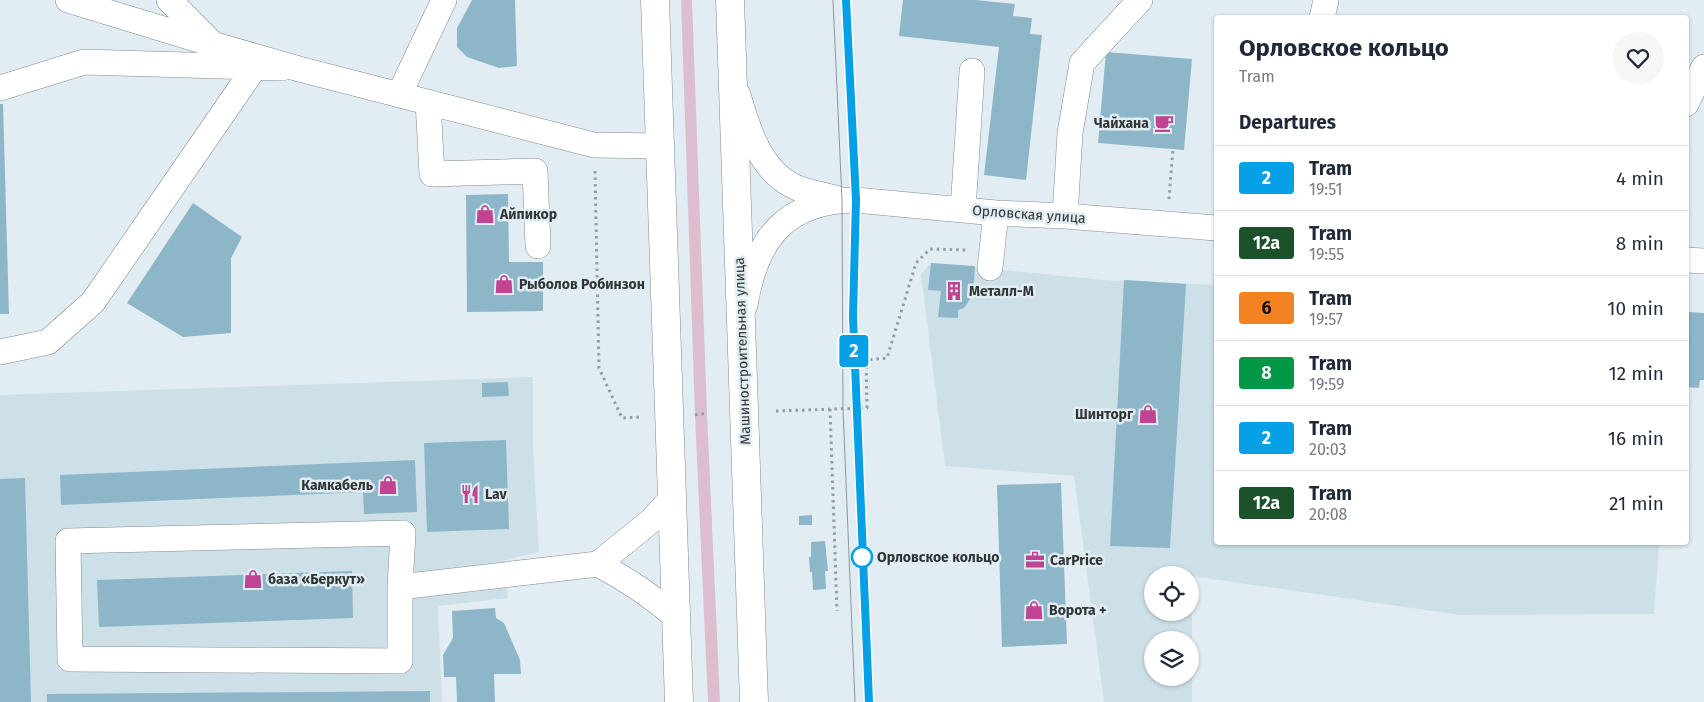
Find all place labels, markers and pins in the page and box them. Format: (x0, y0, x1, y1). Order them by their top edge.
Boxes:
cafe icon: Чайхана (1153, 112, 1175, 134)
place label: Чайхана (1094, 115, 1149, 132)
shop icon: Айпикор (474, 203, 496, 225)
place label: Айпикор (499, 206, 557, 223)
shop icon: Рыболов Робинзон (493, 273, 515, 295)
place label: Рыболов Робинзон (519, 276, 645, 293)
building icon: Металл-М (943, 280, 965, 302)
place label: Металл-М (969, 283, 1034, 300)
shop icon: Шинторг (1137, 403, 1159, 425)
place label: Шинторг (1075, 406, 1134, 423)
shop icon: Камкабель (377, 474, 399, 496)
place label: Камкабель (301, 477, 374, 494)
restaurant icon: Lav (459, 483, 481, 505)
place label: Lav (485, 486, 508, 503)
marker: Орловское кольцо (851, 546, 873, 568)
place label: Орловское кольцо (877, 549, 999, 566)
office icon: CarPrice (1024, 549, 1046, 571)
place label: CarPrice (1050, 552, 1103, 569)
shop icon: база «Беркут» (242, 568, 264, 590)
place label: база «Беркут» (268, 571, 365, 588)
shop icon: Ворота + (1023, 599, 1045, 621)
place label: Ворота + (1049, 602, 1106, 619)

